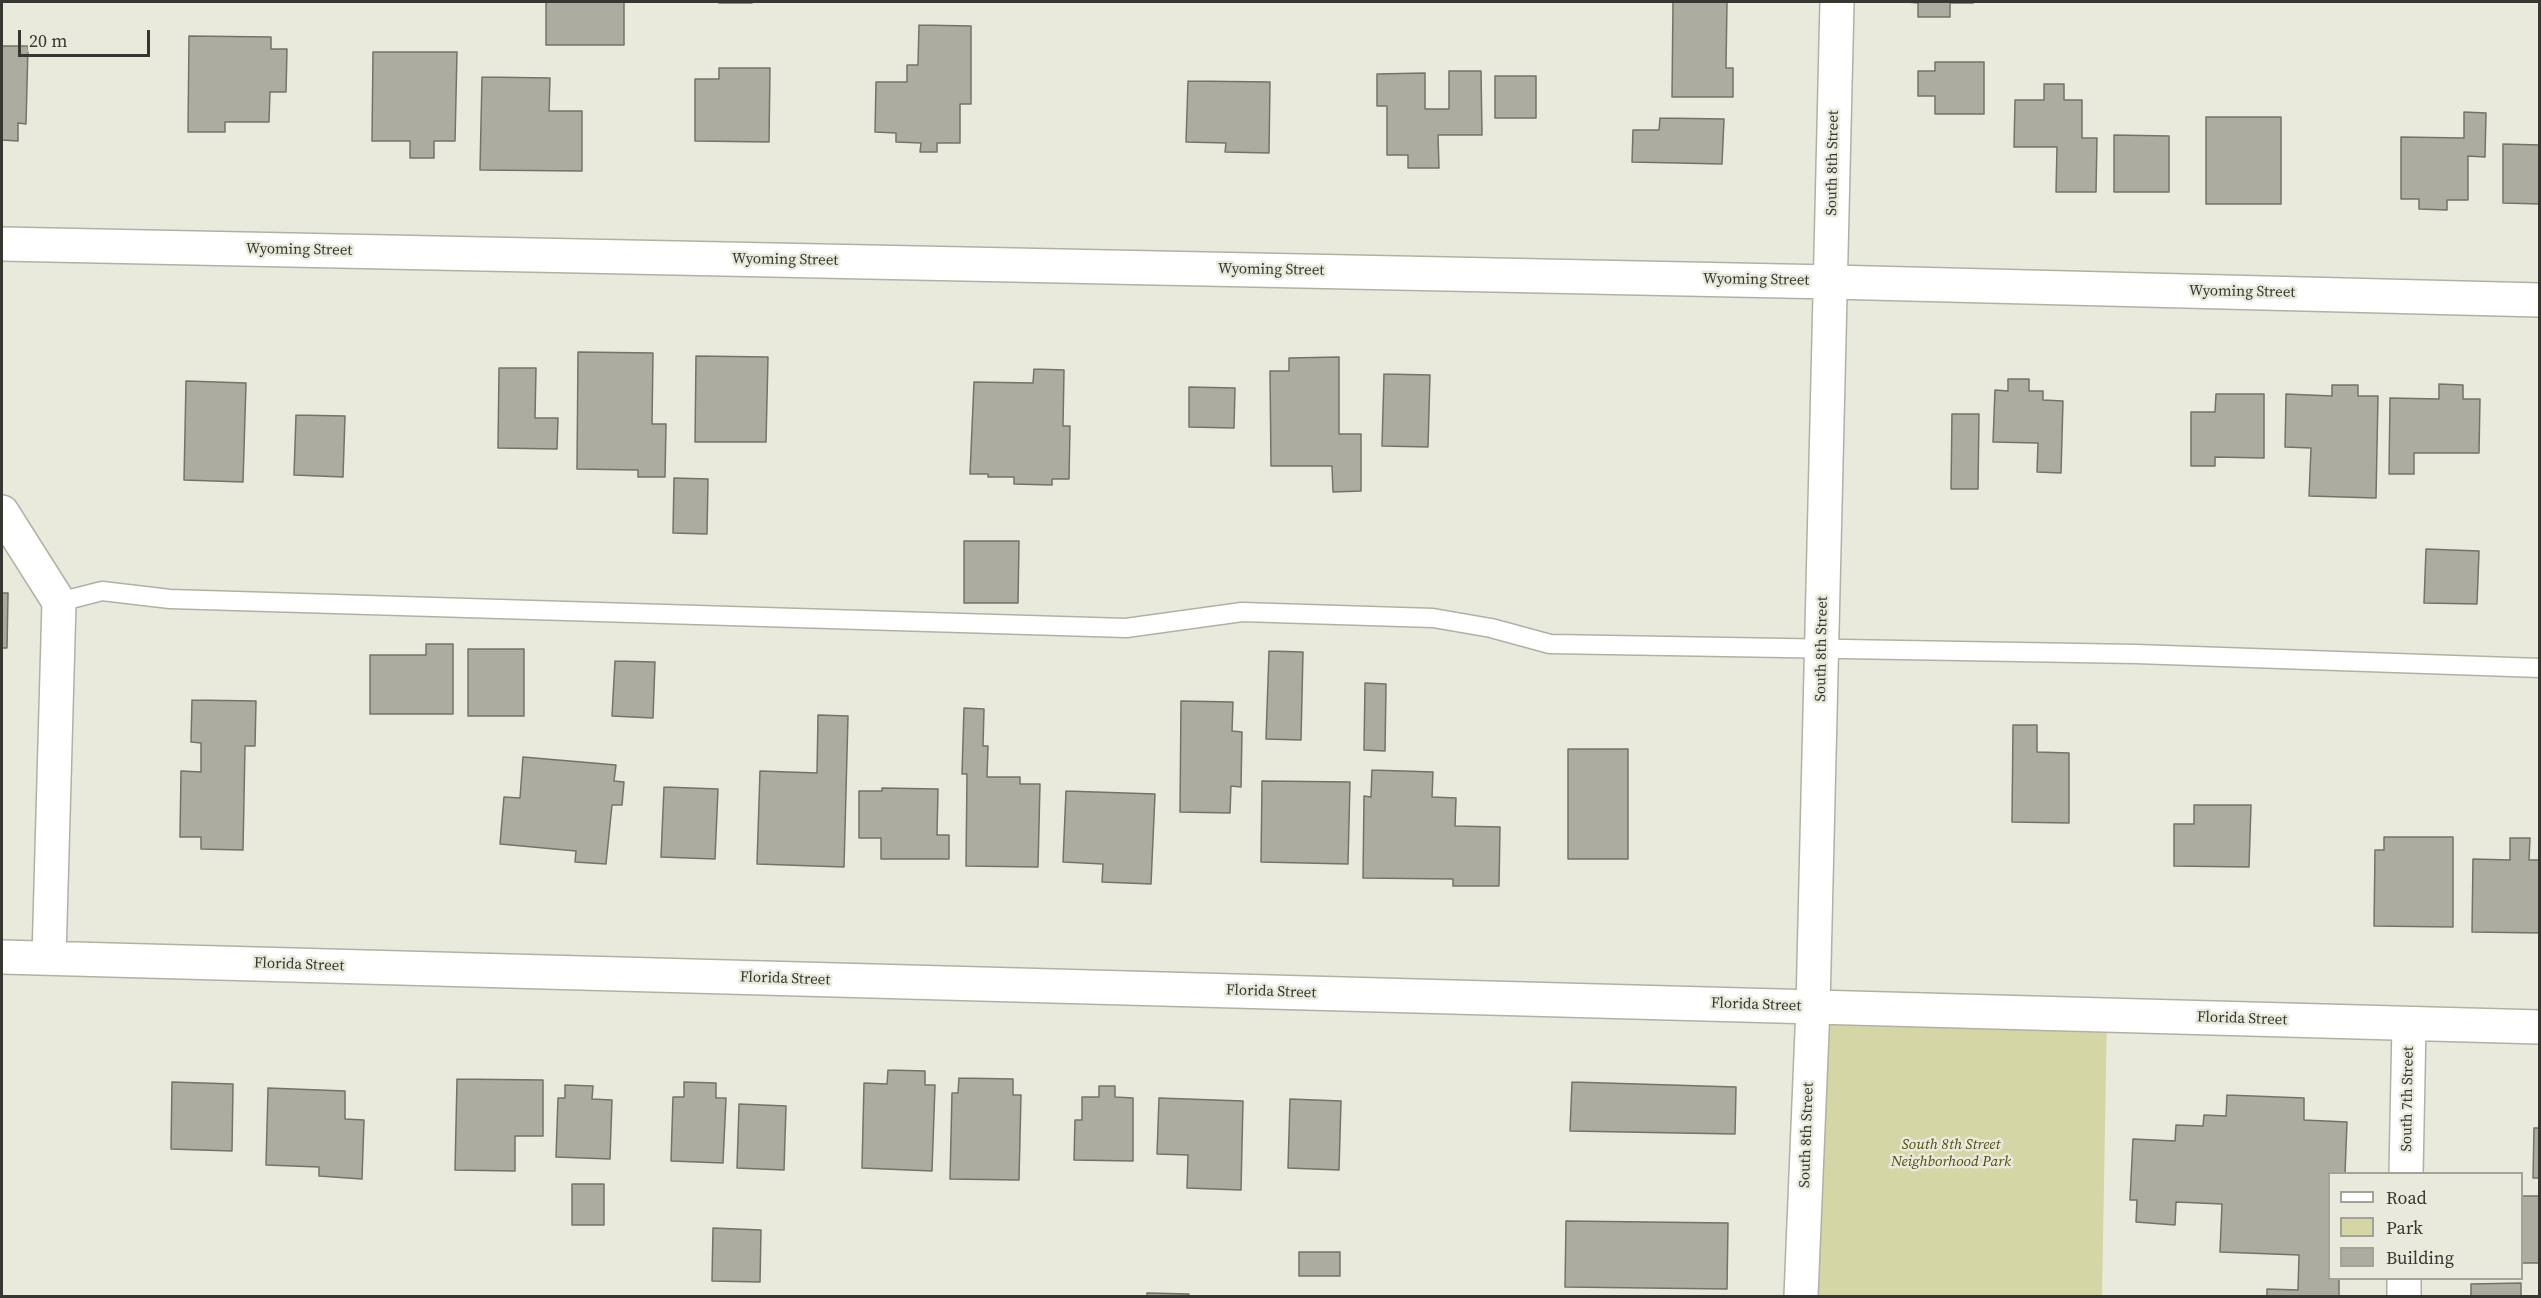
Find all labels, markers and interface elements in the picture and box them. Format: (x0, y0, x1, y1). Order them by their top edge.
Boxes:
scale bar (21, 18, 153, 56)
text: 20 m (29, 28, 67, 53)
street label: South 8th Street (1823, 110, 1843, 216)
street label: Wyoming Street (246, 240, 352, 260)
street label: Wyoming Street (732, 250, 838, 270)
street label: Wyoming Street (1218, 260, 1324, 280)
street label: Wyoming Street (1703, 270, 1809, 290)
street label: Wyoming Street (2189, 282, 2295, 302)
street label: South 8th Street (1812, 596, 1832, 702)
street label: Florida Street (253, 954, 345, 976)
street label: Florida Street (739, 968, 831, 990)
street label: Florida Street (1225, 981, 1317, 1003)
street label: Florida Street (1710, 994, 1802, 1016)
street label: Florida Street (2196, 1008, 2288, 1030)
street label: South 7th Street (2398, 1046, 2418, 1152)
street label: South 8th Street (1796, 1082, 1818, 1188)
park label: South 8th Street Neighborhood Park (1891, 1136, 2011, 1171)
legend (2328, 1172, 2523, 1280)
text: Road (2386, 1185, 2427, 1210)
text: Park (2386, 1215, 2423, 1240)
text: Building (2386, 1245, 2454, 1270)

